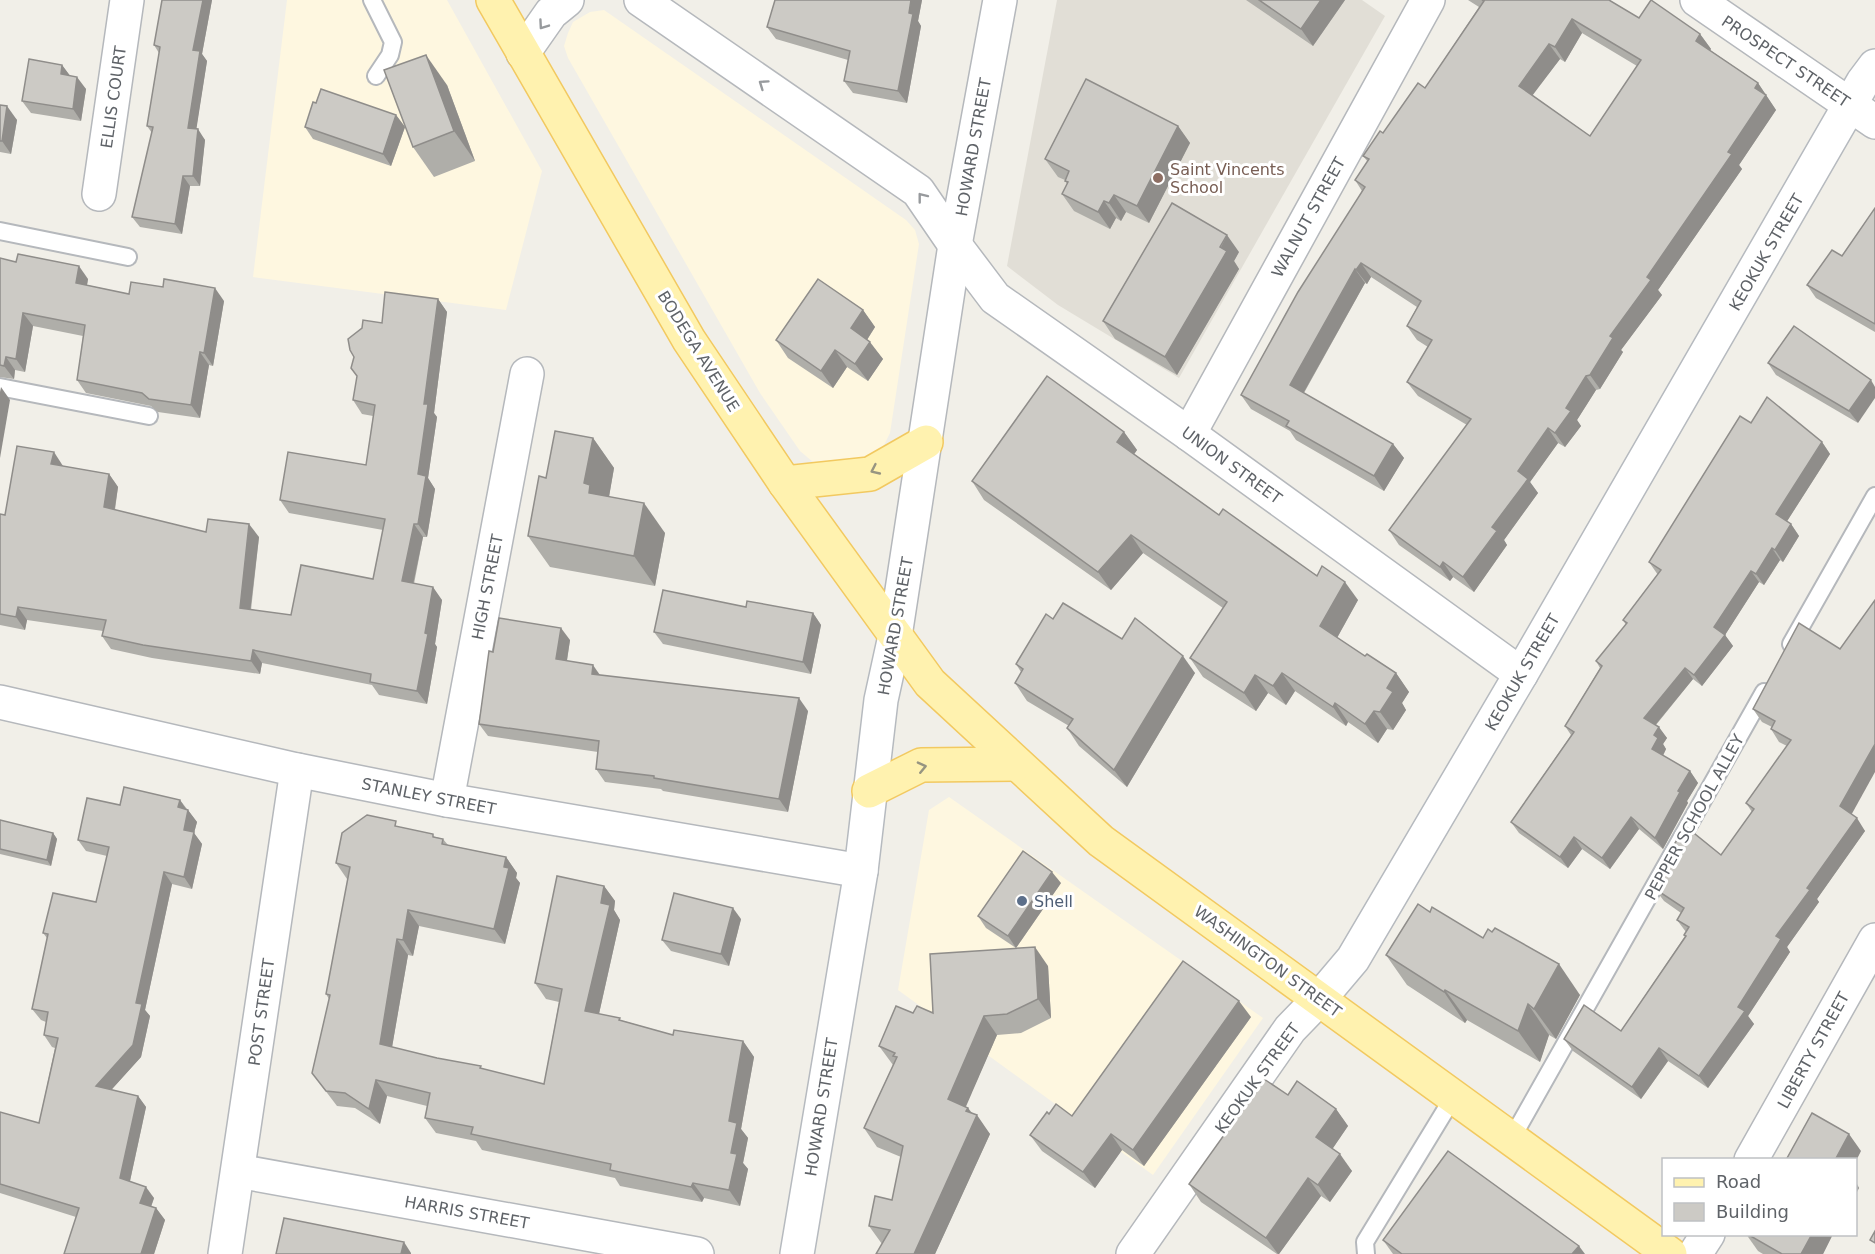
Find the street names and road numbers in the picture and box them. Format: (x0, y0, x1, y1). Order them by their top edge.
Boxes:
street label: PROSPECT STREET (1718, 12, 1854, 111)
street label: ELLIS COURT (97, 44, 130, 149)
street label: HOWARD STREET (952, 76, 995, 218)
street label: WALNUT STREET (1268, 154, 1349, 281)
street label: KEOKUK STREET (1725, 190, 1808, 314)
street label: BODEGA AVENUE (654, 287, 743, 415)
street label: UNION STREET (1178, 423, 1286, 508)
street label: HIGH STREET (468, 532, 507, 642)
street label: HOWARD STREET (874, 555, 917, 697)
street label: KEOKUK STREET (1481, 610, 1564, 734)
street label: PEPPER SCHOOL ALLEY (1641, 731, 1748, 903)
street label: STANLEY STREET (360, 774, 498, 819)
street label: WASHINGTON STREET (1190, 902, 1345, 1021)
street label: POST STREET (245, 957, 278, 1067)
street label: LIBERTY STREET (1774, 988, 1853, 1112)
street label: KEOKUK STREET (1211, 1019, 1304, 1137)
street label: HOWARD STREET (801, 1036, 842, 1178)
street label: HARRIS STREET (403, 1192, 531, 1233)

